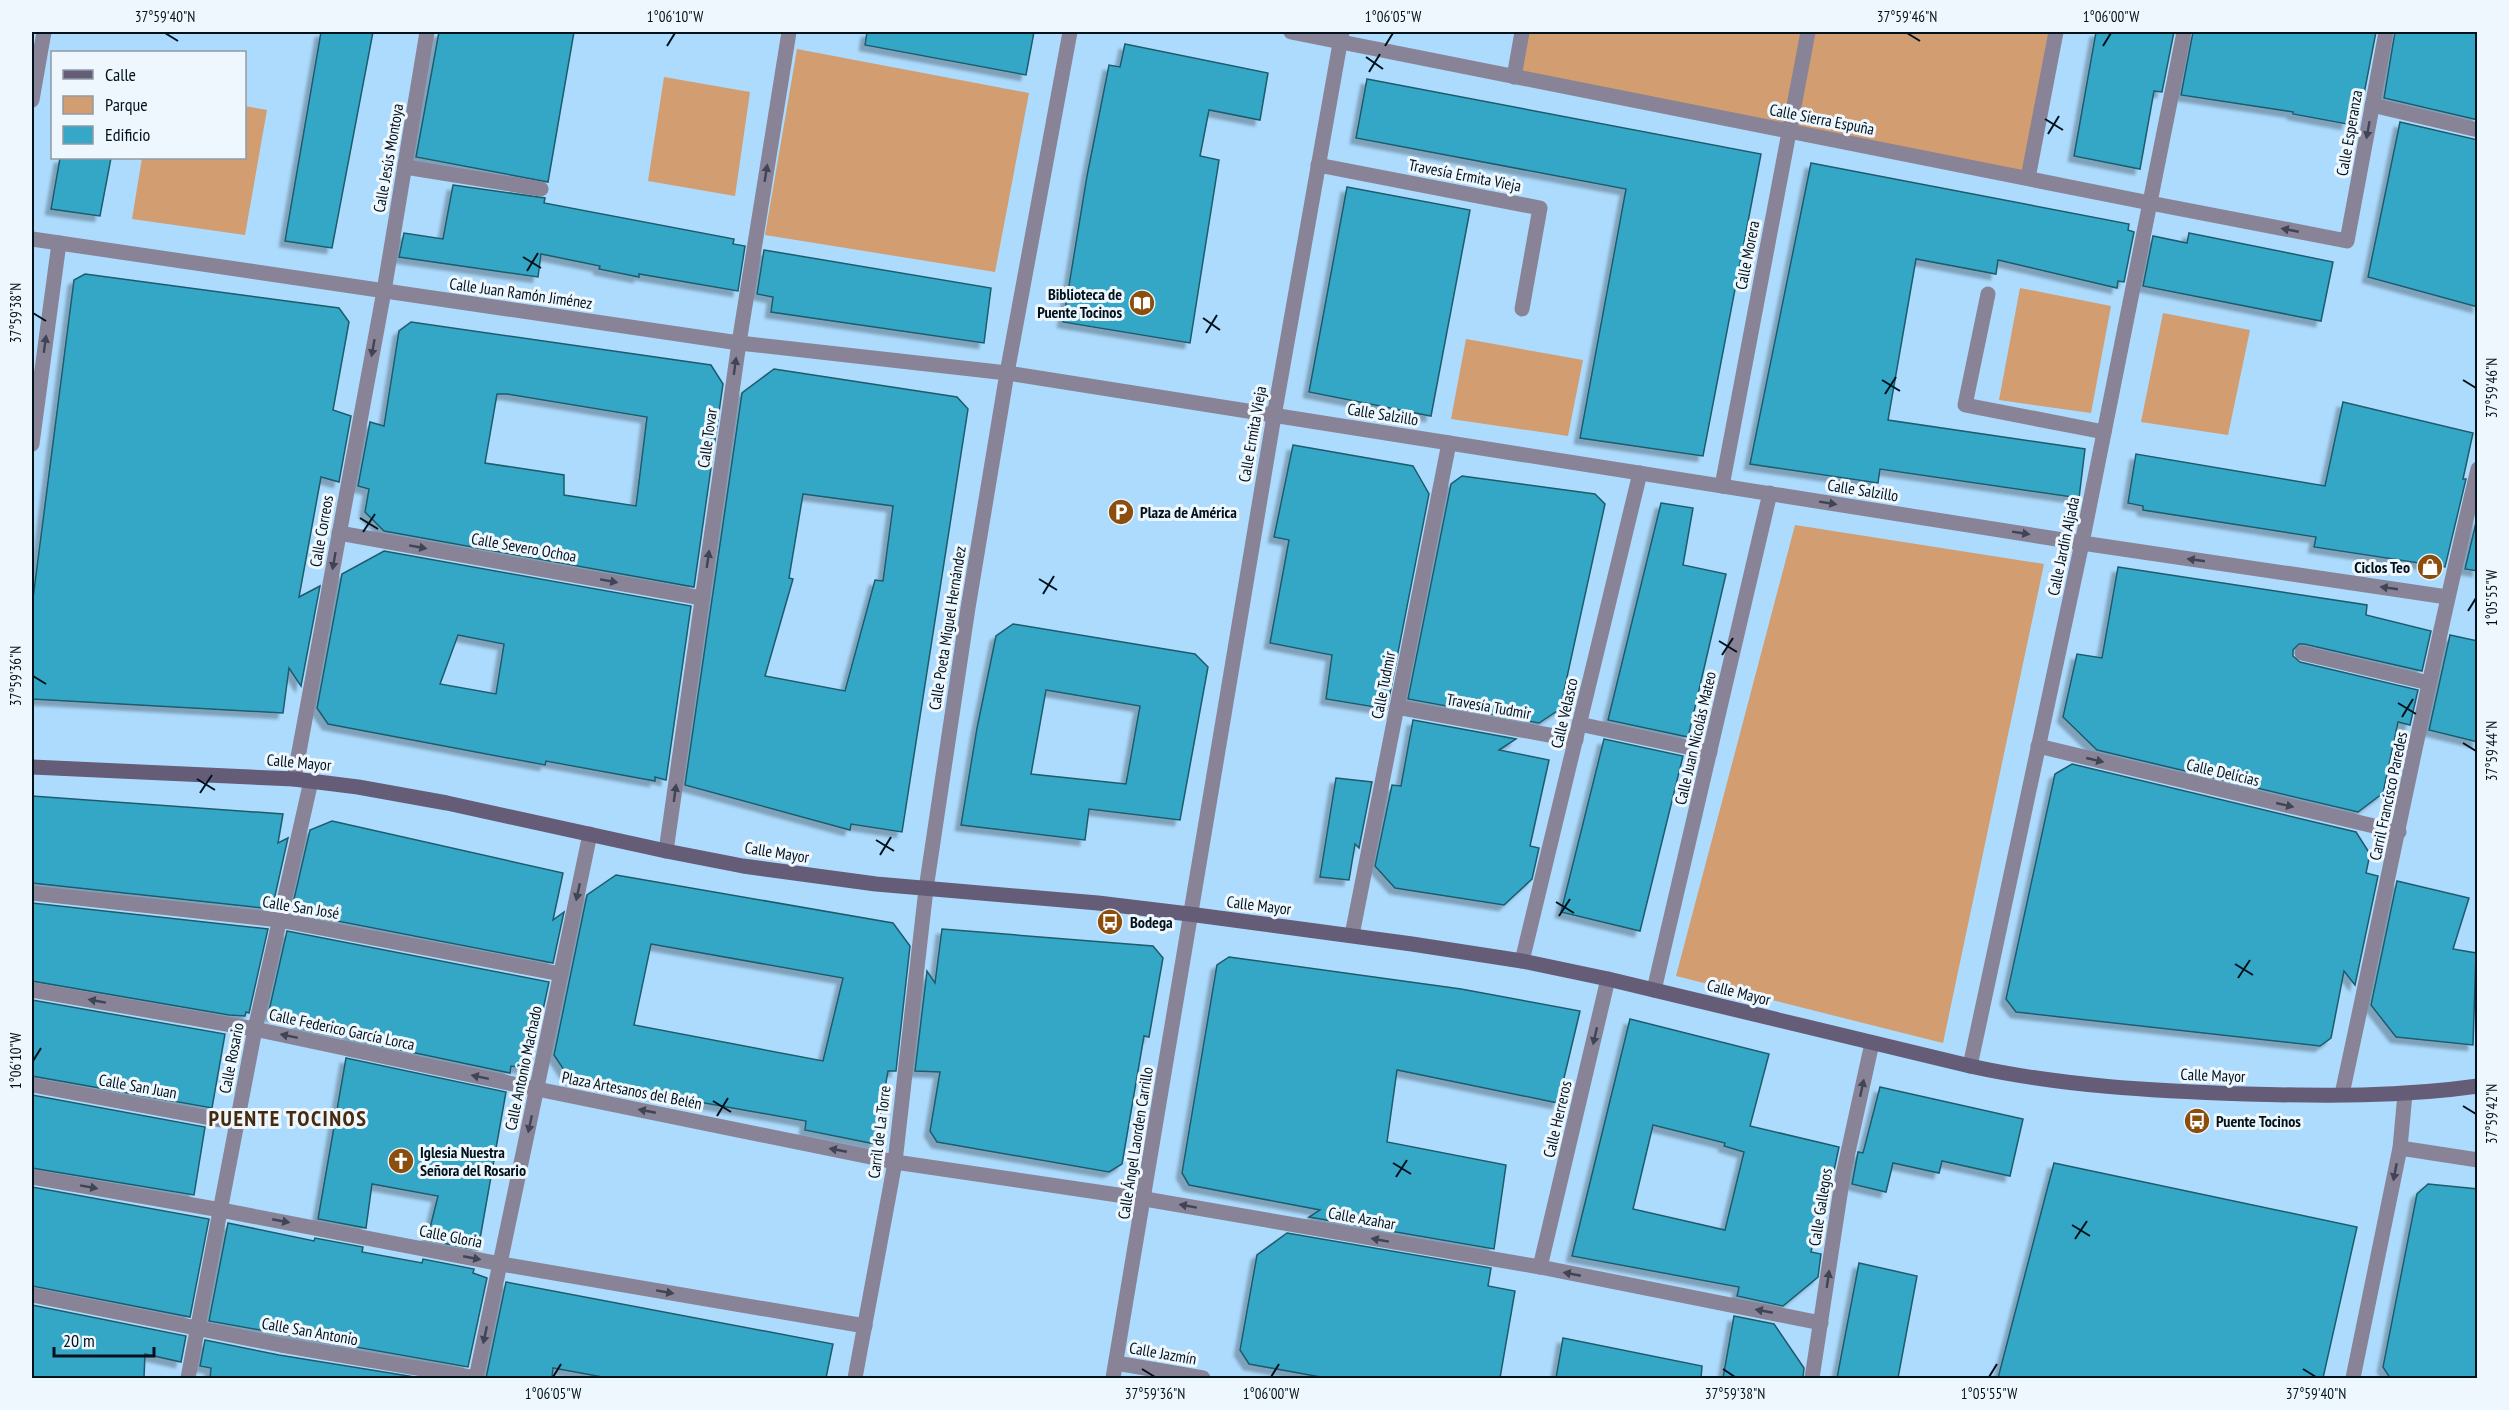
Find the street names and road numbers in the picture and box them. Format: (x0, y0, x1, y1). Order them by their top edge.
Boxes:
street label: Calle Esperanza (2332, 89, 2366, 177)
street label: Calle Sierra Espuña (1768, 99, 1876, 139)
street label: Calle Jesús Montoya (369, 102, 407, 214)
street label: Travesía Ermita Vieja (1407, 154, 1523, 196)
street label: Calle Morera (1731, 219, 1763, 291)
street label: Calle Juan Ramón Jiménez (448, 273, 594, 313)
street label: Calle Ermita Vieja (1234, 384, 1270, 484)
street label: Calle Salzillo (1346, 399, 1420, 429)
street label: Calle Tovar (693, 406, 721, 469)
street label: Calle Salzillo (1826, 475, 1900, 505)
street label: Calle Correos (305, 494, 337, 568)
street label: Calle Jardín Aljada (2043, 495, 2083, 597)
street label: Calle Severo Ochoa (470, 528, 578, 566)
street label: Calle Poeta Miguel Hernández (924, 544, 970, 711)
street label: Calle Tudmir (1367, 649, 1399, 721)
street label: Calle Juan Nicolás Mateo (1670, 669, 1720, 807)
street label: Calle Velasco (1546, 676, 1582, 750)
street label: Travesía Tudmir (1445, 689, 1533, 723)
street label: Carril Francisco Paredes (2365, 730, 2411, 862)
street label: Calle Mayor (266, 749, 333, 775)
street label: Calle Delicias (2185, 754, 2261, 790)
street label: Calle Mayor (743, 837, 811, 867)
street label: Calle San José (261, 891, 341, 923)
street label: Calle Mayor (1226, 891, 1293, 919)
street label: Calle Mayor (1705, 974, 1773, 1010)
street label: Calle Federico García Lorca (267, 1004, 417, 1054)
street label: Calle Antonio Machado (500, 1004, 546, 1132)
street label: Calle Rosario (214, 1021, 248, 1095)
street label: Calle Mayor (2180, 1064, 2246, 1086)
street label: Calle Ángel Laorden Carrillo (1113, 1065, 1157, 1221)
street label: Plaza Artesanos del Belén (560, 1067, 704, 1113)
street label: Calle San Juan (97, 1069, 179, 1103)
street label: Calle Herreros (1538, 1079, 1576, 1159)
street label: Carril de La Torre (863, 1084, 895, 1180)
street label: Calle Gallegos (1804, 1167, 1836, 1247)
street label: Calle Azahar (1327, 1202, 1398, 1234)
street label: Calle Gloria (418, 1220, 484, 1252)
street label: Calle San Antonio (260, 1313, 360, 1349)
street label: Calle Jazmín (1128, 1337, 1198, 1369)

